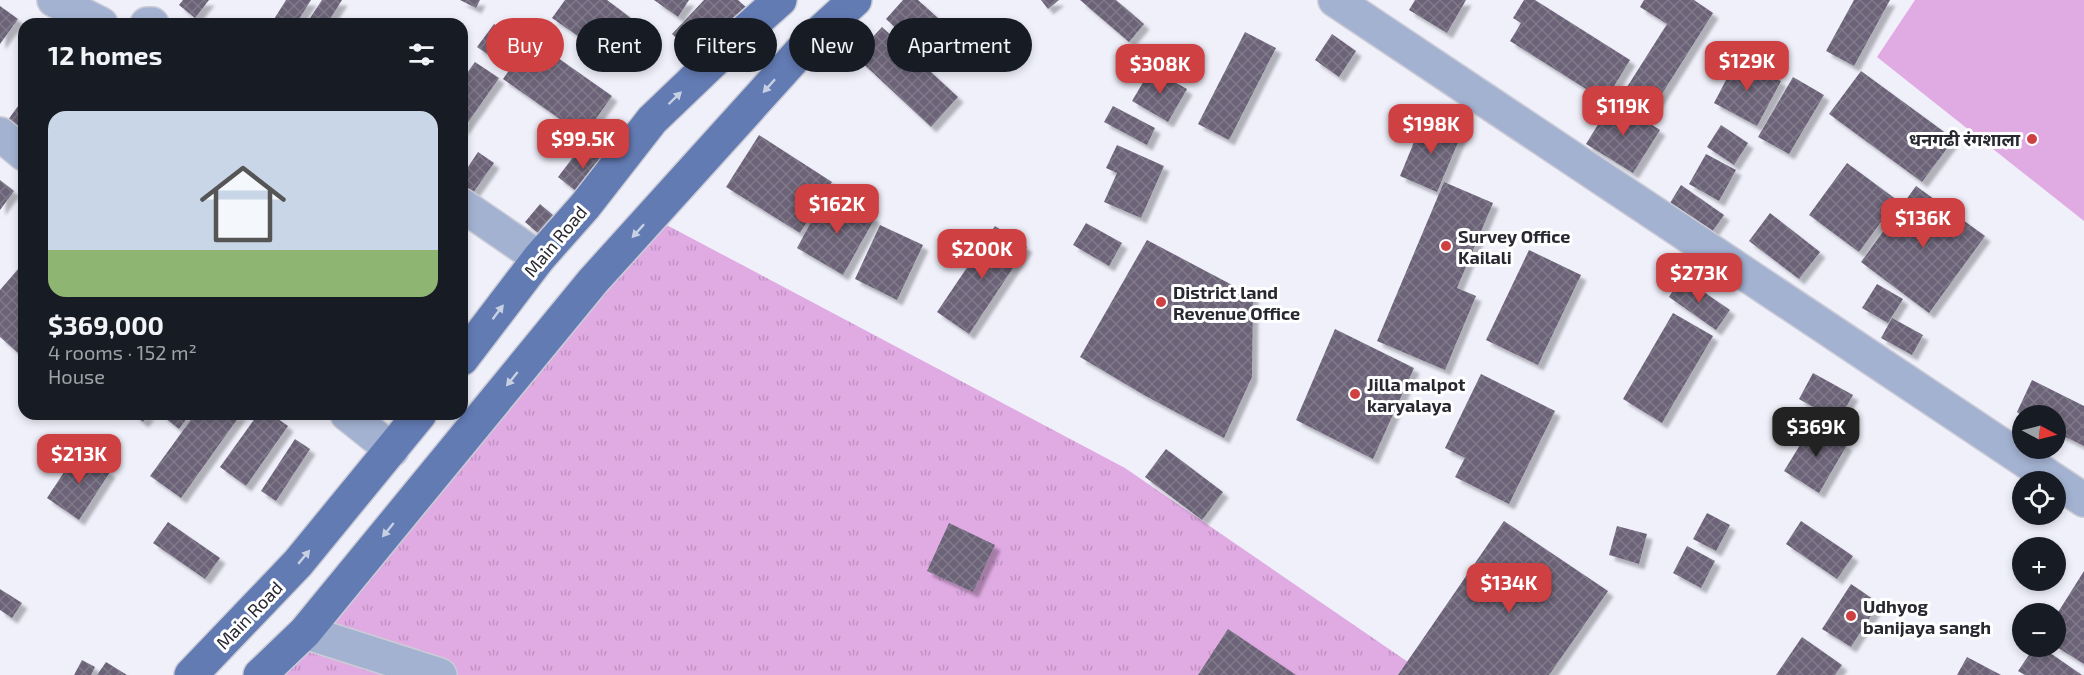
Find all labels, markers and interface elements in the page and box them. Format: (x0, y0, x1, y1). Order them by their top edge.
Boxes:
chip: Buy (486, 18, 564, 72)
chip: Rent (576, 18, 662, 72)
chip: Filters (674, 18, 777, 72)
chip: New (789, 18, 875, 72)
chip: Apartment (887, 18, 1032, 72)
icon: filters (405, 38, 438, 71)
text: 12 homes (48, 39, 162, 70)
pin: $129K (1705, 41, 1789, 92)
pin: $308K (1118, 44, 1202, 95)
text: $129K (1719, 48, 1775, 72)
text: $308K (1130, 51, 1190, 75)
one-way arrow (763, 78, 776, 93)
pin: $119K (1581, 86, 1665, 137)
one-way arrow (668, 91, 682, 105)
text: $119K (1596, 93, 1650, 117)
pin: $198K (1389, 104, 1473, 155)
text: $198K (1402, 111, 1460, 135)
pin: $99.5K (534, 119, 632, 170)
text: $99.5K (551, 126, 615, 150)
place label: धनगढी रंगशाला (1909, 128, 2021, 150)
marker: धनगढी रंगशाला (2025, 132, 2039, 146)
icon: home (189, 150, 297, 258)
pin: $162K (795, 184, 879, 235)
text: $162K (809, 191, 865, 215)
pin: $136K (1881, 198, 1965, 249)
street label: Main Road (519, 201, 591, 281)
text: $136K (1895, 205, 1951, 229)
one-way arrow (631, 223, 645, 238)
place label: Survey Office Kailali (1458, 225, 1571, 268)
pin: $200K (940, 229, 1024, 280)
text: $200K (951, 236, 1013, 260)
marker: Survey Office Kailali (1439, 239, 1453, 253)
pin: $273K (1657, 253, 1741, 304)
text: $273K (1670, 260, 1728, 284)
place label: District land Revenue Office (1173, 281, 1300, 324)
marker: District land Revenue Office (1154, 295, 1168, 309)
one-way arrow (491, 305, 503, 320)
text: $369,000 (48, 309, 164, 340)
text: 4 rooms · 152 m² (48, 340, 197, 364)
text: House (48, 364, 105, 388)
one-way arrow (506, 371, 519, 386)
place label: Jilla malpot karyalaya (1367, 373, 1466, 416)
marker: Jilla malpot karyalaya (1348, 387, 1362, 401)
north arrow (2012, 405, 2066, 459)
map controls (2012, 405, 2066, 657)
pin: $369K (1774, 407, 1858, 458)
text: $369K (1786, 414, 1846, 438)
pin: $213K (37, 434, 121, 485)
text: $213K (51, 441, 107, 465)
button: locate (2012, 471, 2066, 525)
one-way arrow (382, 522, 395, 538)
button: + (2012, 537, 2066, 591)
one-way arrow (297, 550, 310, 565)
pin: $134K (1467, 563, 1551, 614)
text: $134K (1481, 570, 1538, 594)
street label: Main Road (211, 576, 287, 654)
place label: Udhyog banijaya sangh (1863, 595, 1991, 638)
button: − (2012, 603, 2066, 657)
marker: Udhyog banijaya sangh (1844, 609, 1858, 623)

